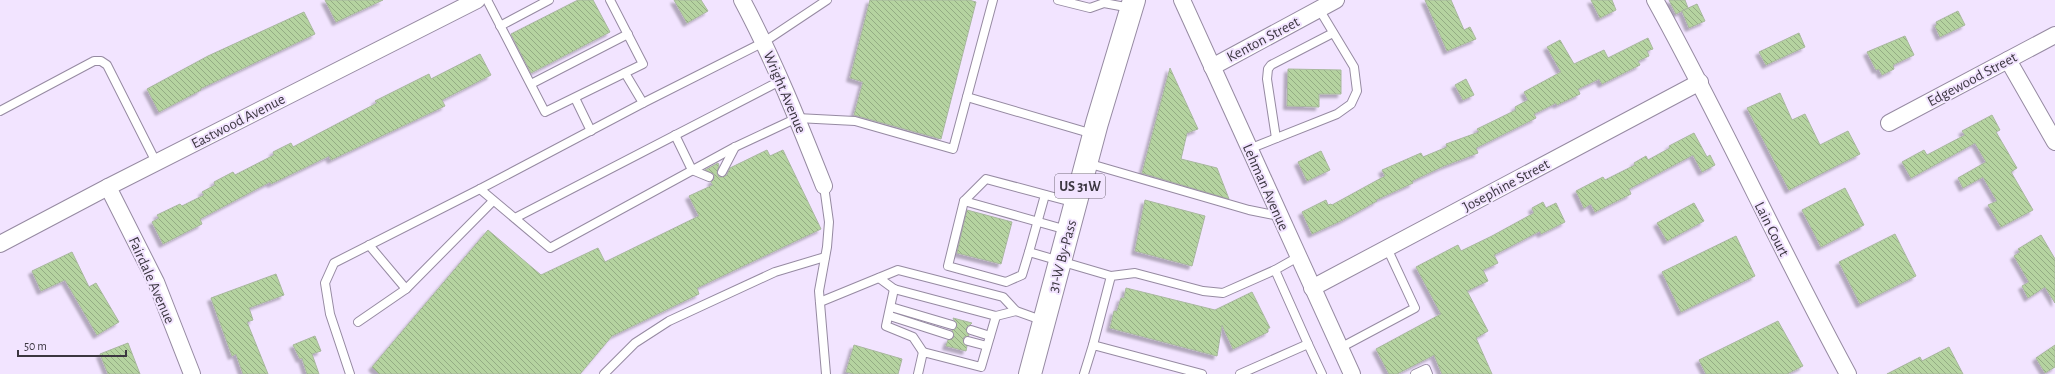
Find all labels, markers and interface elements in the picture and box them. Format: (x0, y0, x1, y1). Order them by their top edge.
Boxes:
street label: Kenton Street (1224, 14, 1302, 65)
street label: Wright Avenue (761, 49, 809, 135)
street label: Edgewood Street (1925, 49, 2020, 109)
street label: Eastwood Avenue (189, 91, 288, 151)
street label: Lehman Avenue (1240, 142, 1291, 233)
street label: Josephine Street (1460, 156, 1552, 215)
road number: US 31W (1055, 174, 1105, 198)
street label: Lain Court (1751, 200, 1792, 259)
street label: 31-W By-Pass (1046, 218, 1079, 294)
street label: Fairdale Avenue (126, 235, 177, 326)
scale bar (18, 332, 126, 358)
text: 50 m (24, 340, 47, 352)

